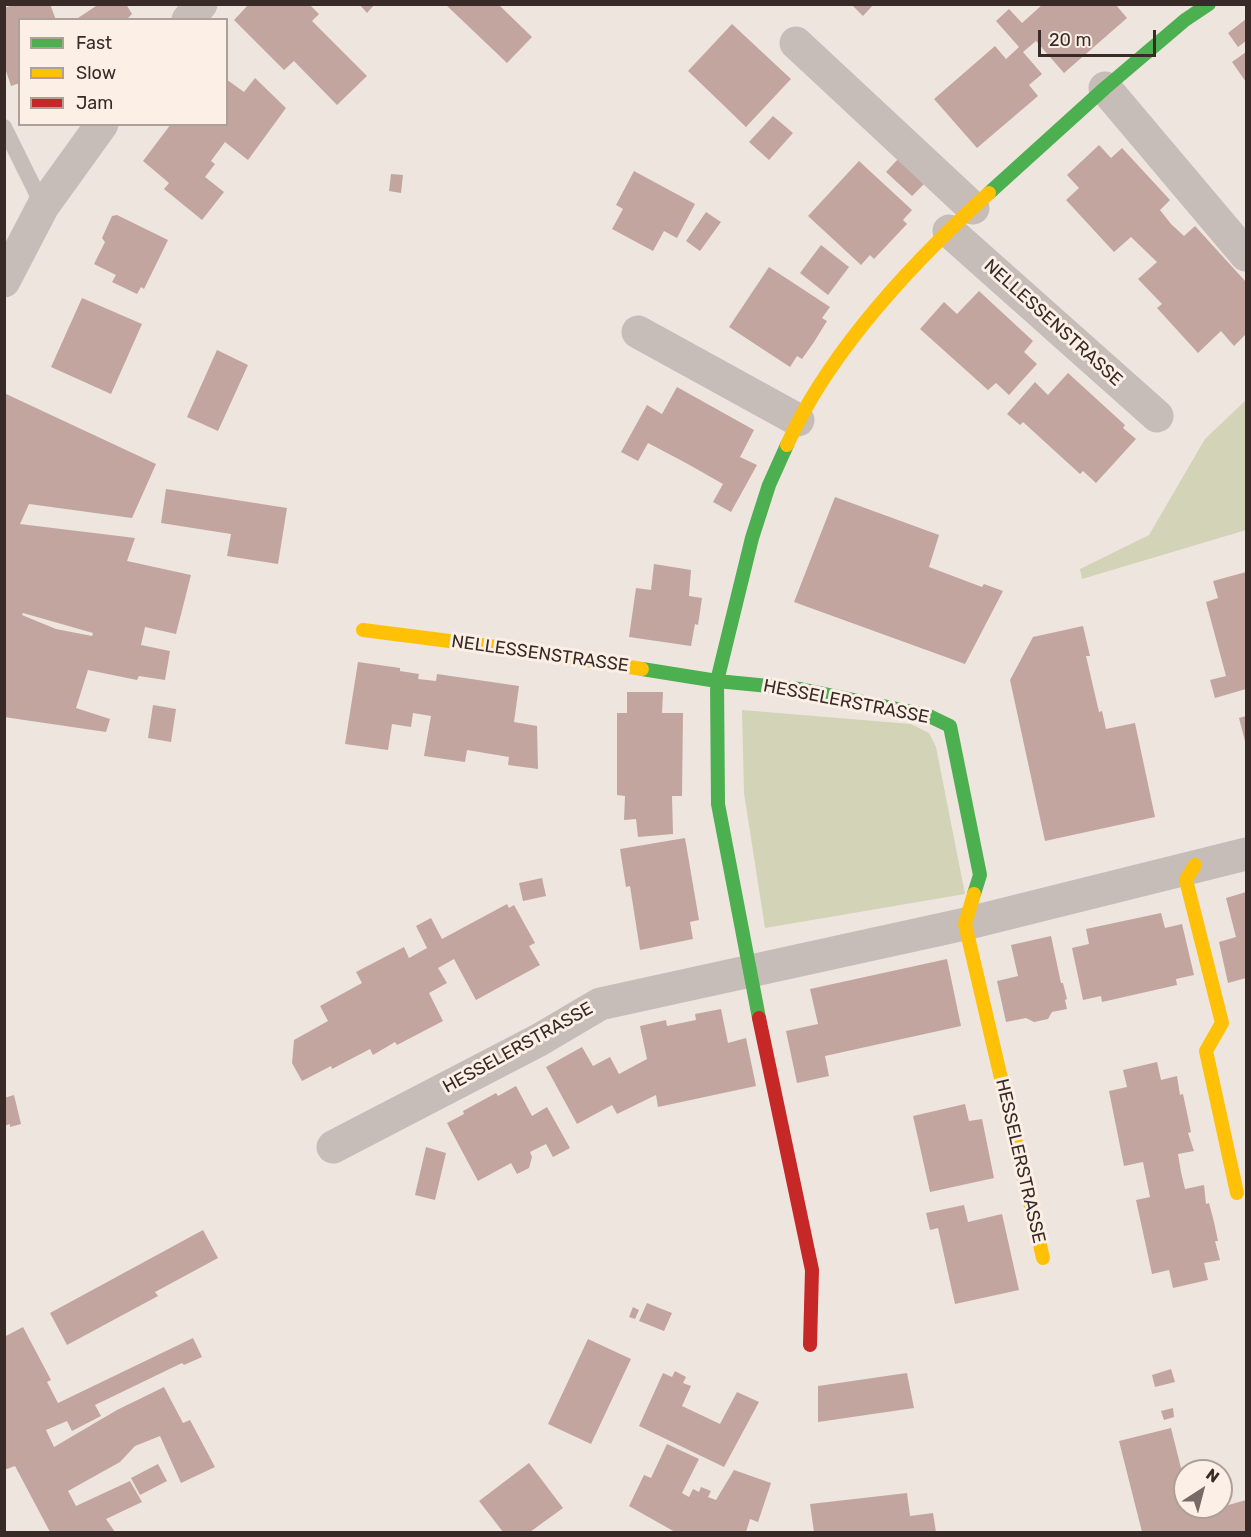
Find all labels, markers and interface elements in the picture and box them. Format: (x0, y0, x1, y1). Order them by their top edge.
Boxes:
legend (18, 18, 228, 126)
scale bar (1041, 18, 1160, 56)
text: 20 m (1049, 29, 1091, 51)
text: Fast (76, 32, 112, 54)
text: Slow (76, 62, 116, 84)
text: Jam (76, 92, 113, 114)
street label: NELLESSENSTRASSE (979, 255, 1127, 391)
street label: NELLESSENSTRASSE (450, 631, 630, 677)
street label: HESSELERSTRASSE (761, 675, 931, 729)
street label: HESSELERSTRASSE (439, 998, 597, 1098)
street label: HESSELERSTRASSE (991, 1077, 1049, 1245)
north arrow (1173, 1459, 1233, 1519)
text: N (1202, 1465, 1223, 1487)

